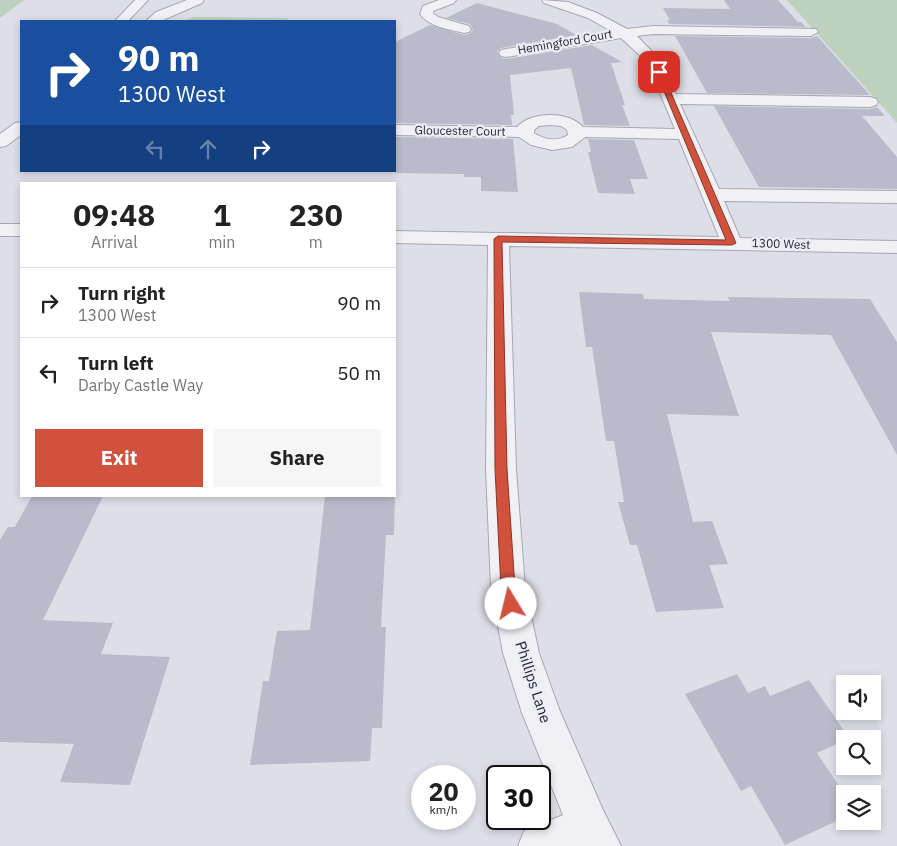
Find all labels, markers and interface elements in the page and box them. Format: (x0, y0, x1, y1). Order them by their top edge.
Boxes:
street label: Hemingford Court (516, 26, 614, 57)
text: 90 m (118, 35, 200, 81)
icon: right (35, 40, 100, 105)
pin (638, 51, 680, 93)
icon: arrive (645, 58, 673, 86)
text: 1300 West (118, 79, 226, 108)
street label: Gloucester Court (414, 122, 506, 139)
icon: left (141, 135, 169, 163)
icon: ahead (194, 135, 222, 163)
icon: right (247, 135, 275, 163)
text: 09:48 (73, 195, 155, 234)
text: 1 (213, 195, 231, 234)
text: 230 (289, 195, 343, 234)
text: Arrival (91, 232, 138, 252)
text: min (208, 232, 235, 252)
text: m (309, 232, 323, 252)
street label: 1300 West (751, 235, 811, 252)
text: Turn right (78, 281, 165, 305)
icon: right (35, 289, 63, 317)
text: 90 m (337, 291, 381, 315)
text: 1300 West (78, 305, 156, 325)
text: Turn left (78, 351, 154, 375)
icon: left (35, 359, 63, 387)
text: 50 m (337, 361, 381, 385)
text: Darby Castle Way (78, 375, 203, 395)
button: Exit (35, 429, 203, 487)
button: Share (213, 429, 381, 487)
position arrow (484, 577, 536, 629)
street label: Phillips Lane (511, 638, 556, 725)
map controls (836, 675, 881, 830)
button: sound (836, 675, 881, 720)
button: search (836, 730, 881, 775)
speed limit sign: 30 (486, 765, 551, 830)
text: 20 (428, 775, 459, 808)
button: layers (836, 785, 881, 830)
text: km/h (429, 802, 458, 817)

